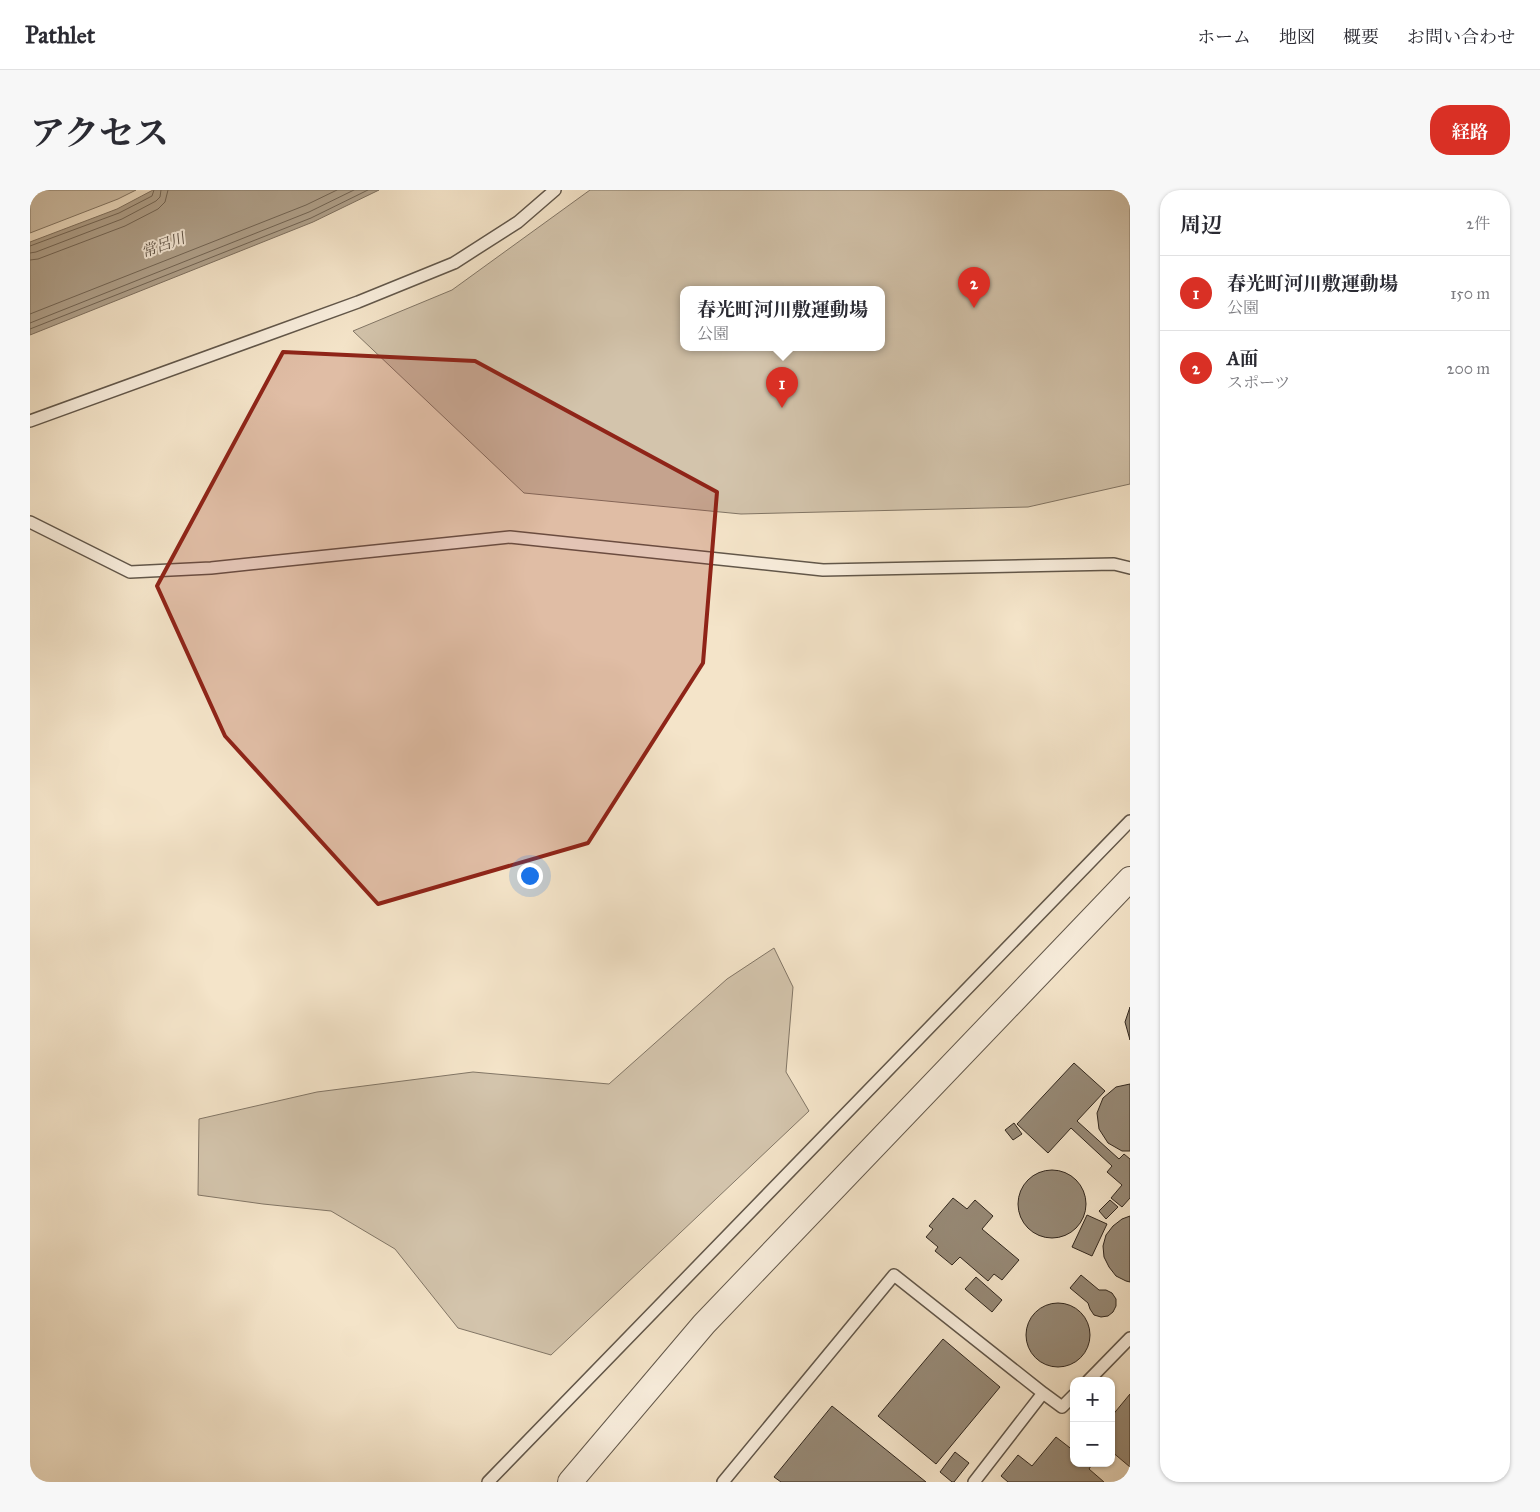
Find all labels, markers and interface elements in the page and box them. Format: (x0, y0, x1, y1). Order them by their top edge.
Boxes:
text: Pathlet (25, 20, 95, 50)
text: ホーム (1197, 26, 1251, 48)
text: 地図 (1279, 26, 1315, 48)
text: 概要 (1343, 26, 1379, 48)
text: お問い合わせ (1407, 26, 1515, 48)
button: 経路 (1430, 105, 1510, 155)
text: アクセス (30, 112, 169, 155)
text: 周辺 (1180, 212, 1222, 238)
text: 2件 (1466, 214, 1490, 233)
water label: 常呂川 (139, 228, 189, 261)
pin: 2 (958, 267, 990, 308)
text: 春光町河川敷運動場 (1227, 272, 1398, 295)
text: 1 (1193, 284, 1199, 303)
text: 150 m (1450, 284, 1490, 303)
popup (680, 286, 885, 351)
text: 春光町河川敷運動場 (697, 298, 868, 321)
text: 公園 (1227, 298, 1259, 317)
text: 公園 (697, 324, 729, 343)
text: A面 (1227, 347, 1259, 370)
text: 2 (1192, 359, 1200, 378)
text: 200 m (1447, 359, 1490, 378)
pin: 1 (766, 367, 798, 408)
text: スポーツ (1227, 373, 1290, 392)
your location (517, 863, 543, 889)
map controls (1070, 1377, 1115, 1467)
button: + (1070, 1377, 1115, 1422)
button: − (1070, 1422, 1115, 1467)

